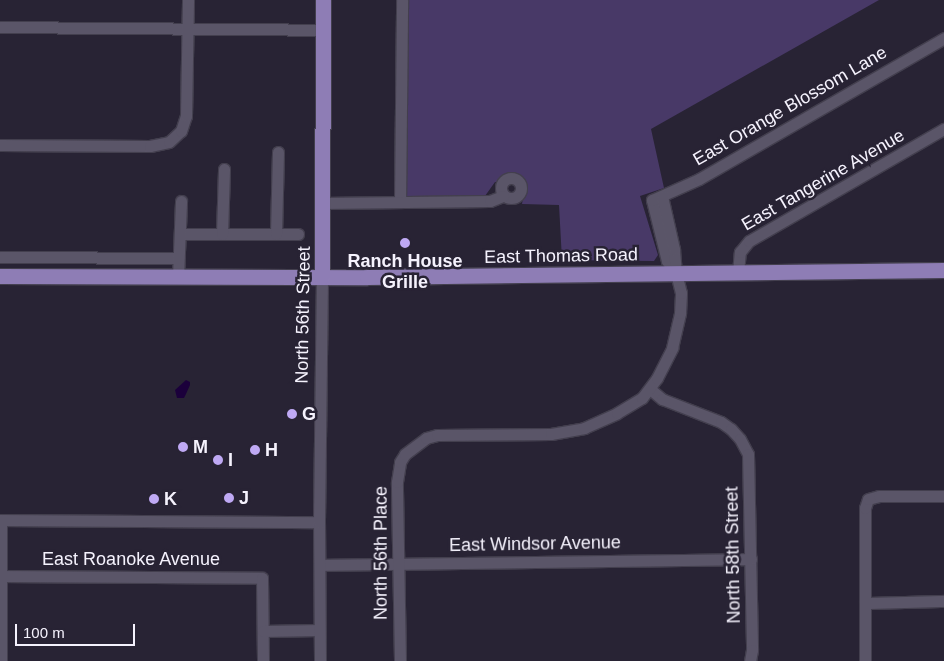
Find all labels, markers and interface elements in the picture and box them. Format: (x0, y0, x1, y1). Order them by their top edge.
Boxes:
street label: East Orange Blossom Lane (689, 42, 891, 170)
street label: East Tangerine Avenue (737, 124, 909, 236)
marker: Ranch House Grille (399, 237, 411, 249)
street label: East Thomas Road (484, 244, 638, 268)
street label: North 56th Street (291, 246, 315, 384)
place label: Ranch House Grille (347, 251, 463, 294)
place label: G (302, 403, 316, 425)
marker: G (286, 408, 298, 420)
place label: M (193, 436, 208, 458)
place label: H (265, 439, 278, 461)
marker: M (177, 441, 189, 453)
marker: H (249, 444, 261, 456)
place label: I (228, 449, 233, 471)
marker: I (212, 454, 224, 466)
street label: North 56th Place (370, 486, 392, 620)
street label: North 58th Street (721, 486, 745, 624)
place label: J (239, 487, 249, 509)
place label: K (164, 488, 177, 510)
marker: J (223, 492, 235, 504)
marker: K (148, 493, 160, 505)
street label: East Windsor Avenue (448, 532, 622, 556)
street label: East Roanoke Avenue (42, 548, 220, 570)
scale bar (18, 614, 138, 646)
text: 100 m (23, 624, 65, 641)

